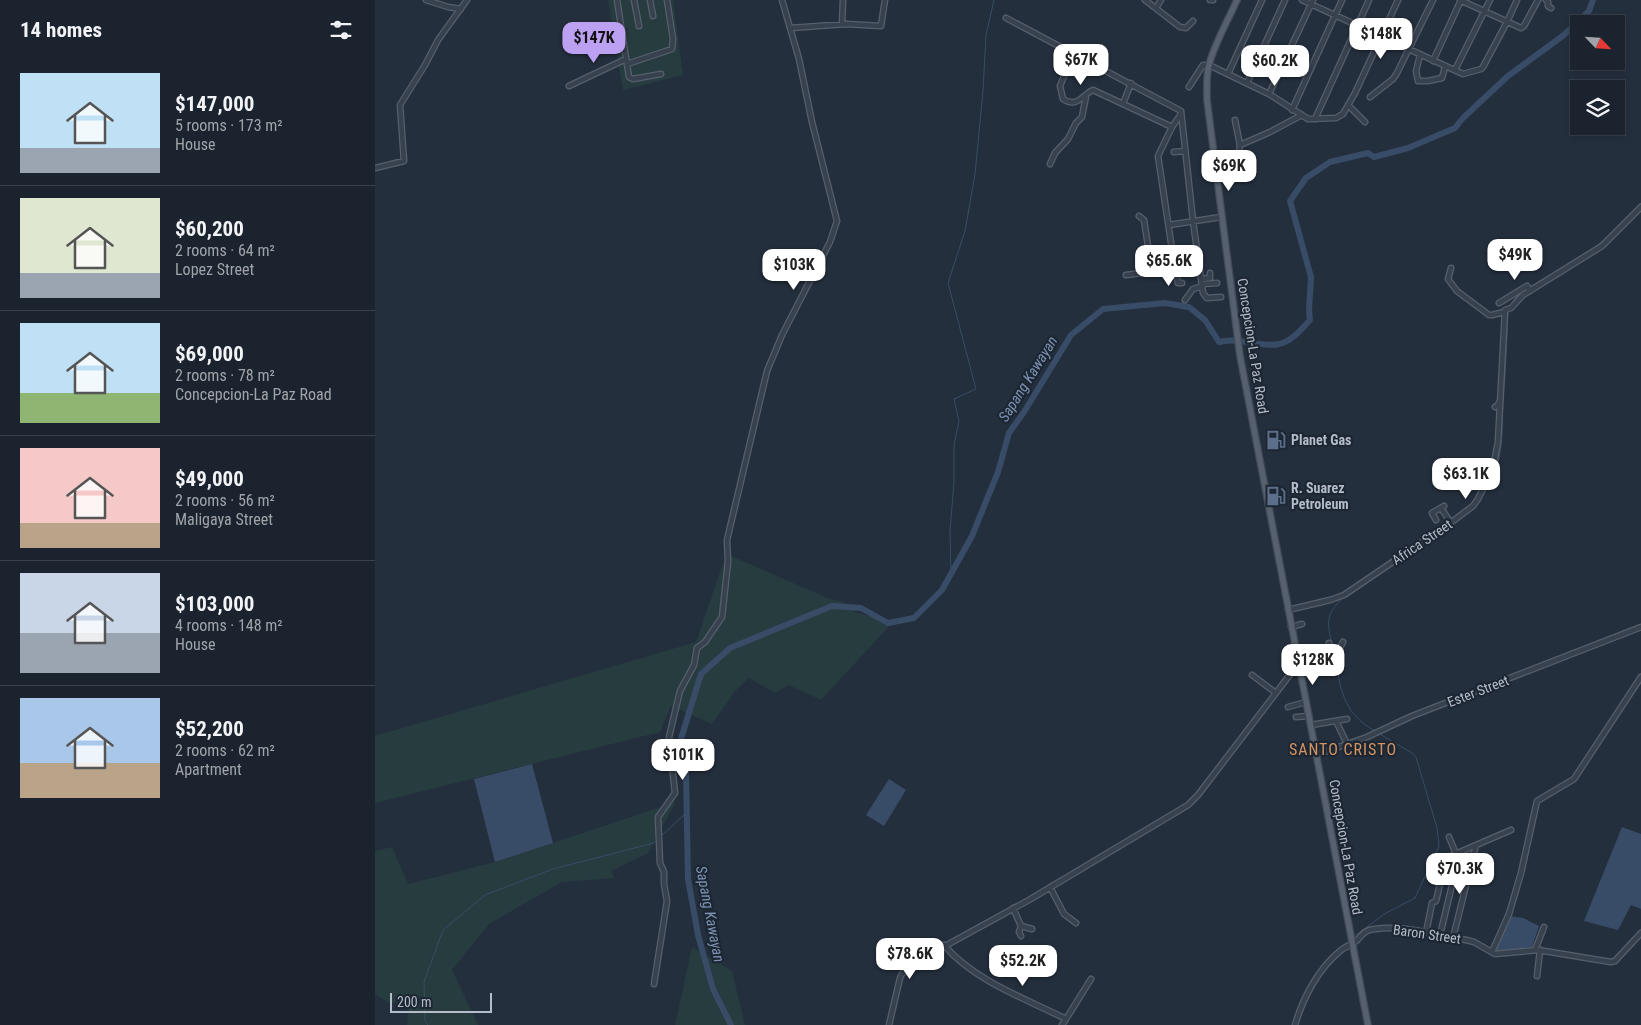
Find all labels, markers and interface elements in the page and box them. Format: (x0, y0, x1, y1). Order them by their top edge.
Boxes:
north arrow (1570, 15, 1625, 70)
map controls (1570, 15, 1625, 135)
icon: filters (327, 16, 355, 44)
text: 14 homes (20, 18, 102, 42)
pin: $148K (1346, 18, 1416, 60)
pin: $147K (559, 22, 629, 64)
text: $148K (1360, 24, 1402, 43)
text: $147K (573, 28, 615, 47)
pin: $67K (1051, 44, 1111, 86)
pin: $60.2K (1234, 44, 1316, 87)
text: $67K (1064, 50, 1098, 69)
text: $60.2K (1252, 51, 1298, 70)
button: layers (1570, 80, 1625, 135)
text: $147,000 (175, 92, 254, 116)
icon: home (60, 93, 120, 153)
text: 5 rooms · 173 m² (175, 116, 283, 135)
text: House (175, 135, 215, 154)
pin: $69K (1199, 150, 1259, 192)
text: $69K (1212, 156, 1246, 175)
text: $60,200 (175, 217, 244, 241)
icon: home (60, 218, 120, 278)
pin: $49K (1485, 238, 1545, 281)
text: 2 rooms · 64 m² (175, 241, 275, 260)
pin: $65.6K (1128, 244, 1210, 287)
text: $49K (1498, 245, 1532, 264)
pin: $103K (759, 248, 829, 291)
text: $65.6K (1146, 251, 1192, 270)
text: $103K (773, 255, 815, 274)
text: Lopez Street (175, 260, 254, 279)
street label: Concepcion-La Paz Road (1234, 277, 1272, 415)
water label: Sapang Kawayan (995, 333, 1061, 425)
text: $69,000 (175, 342, 244, 366)
icon: home (60, 343, 120, 403)
text: 2 rooms · 78 m² (175, 366, 275, 385)
text: Concepcion-La Paz Road (175, 385, 332, 404)
fuel station icon: Planet Gas (1265, 429, 1287, 451)
place label: Planet Gas (1291, 432, 1351, 448)
pin: $63.1K (1425, 458, 1507, 500)
text: $63.1K (1443, 464, 1489, 483)
text: $49,000 (175, 467, 244, 491)
icon: home (60, 468, 120, 528)
place label: R. Suarez Petroleum (1291, 480, 1349, 512)
fuel station icon: R. Suarez Petroleum (1265, 485, 1287, 507)
text: 2 rooms · 56 m² (175, 491, 275, 510)
text: Maligaya Street (175, 510, 273, 529)
street label: Africa Street (1389, 516, 1455, 568)
text: $103,000 (175, 592, 254, 616)
icon: home (60, 593, 120, 653)
text: 4 rooms · 148 m² (175, 616, 283, 635)
text: House (175, 635, 215, 654)
pin: $128K (1278, 644, 1348, 686)
text: $128K (1292, 650, 1334, 669)
street label: Ester Street (1445, 672, 1511, 710)
text: $52,200 (175, 717, 244, 741)
icon: home (60, 718, 120, 778)
pin: $101K (648, 738, 718, 781)
district label: SANTO CRISTO (1289, 740, 1397, 759)
text: 2 rooms · 62 m² (175, 741, 275, 760)
text: $101K (662, 745, 704, 764)
text: Apartment (175, 760, 242, 779)
street label: Concepcion-La Paz Road (1326, 778, 1366, 916)
pin: $70.3K (1419, 852, 1501, 895)
text: $70.3K (1437, 859, 1483, 878)
water label: Sapang Kawayan (692, 864, 728, 964)
street label: Baron Street (1392, 921, 1462, 947)
pin: $78.6K (869, 938, 951, 980)
text: $78.6K (887, 944, 933, 963)
pin: $52.2K (982, 944, 1064, 987)
text: $52.2K (1000, 951, 1046, 970)
scale bar (390, 990, 493, 1013)
text: 200 m (397, 994, 432, 1010)

